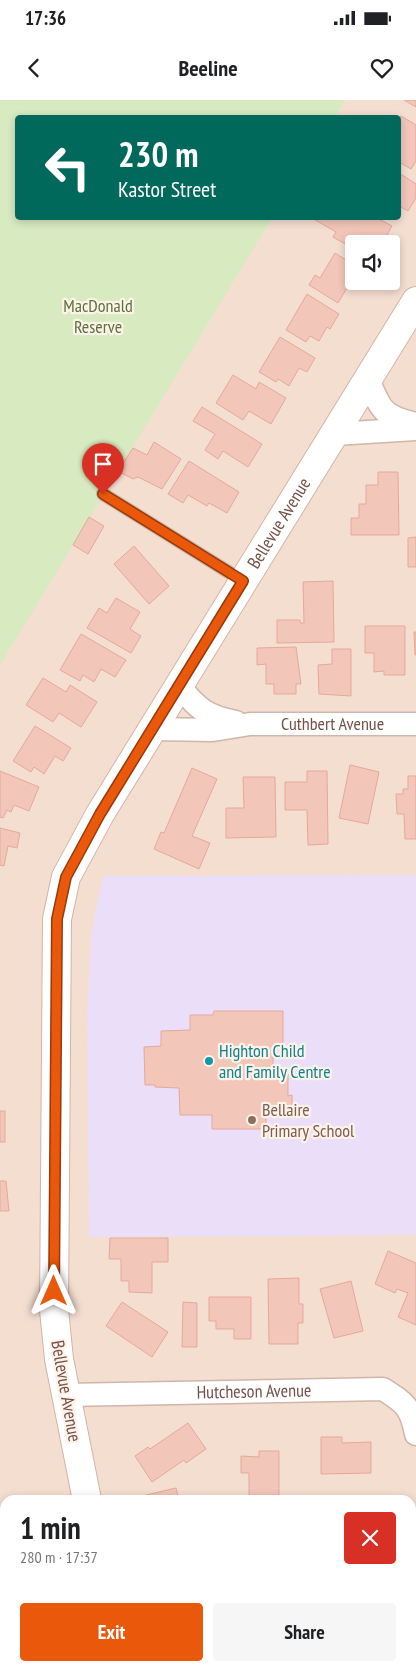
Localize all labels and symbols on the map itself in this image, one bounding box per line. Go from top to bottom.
park label: MacDonald Reserve [63,294,133,338]
pin [82,443,124,494]
street label: Bellevue Avenue [242,473,315,573]
street label: Cuthbert Avenue [281,712,384,735]
place label: Highton Child and Family Centre [219,1039,331,1083]
marker: Highton Child and Family Centre [203,1055,215,1067]
place label: Bellaire Primary School [262,1098,355,1142]
marker: Bellaire Primary School [246,1114,258,1126]
position arrow [27,1264,79,1316]
street label: Bellevue Avenue [46,1338,87,1443]
street label: Hutcheson Avenue [196,1378,312,1404]

